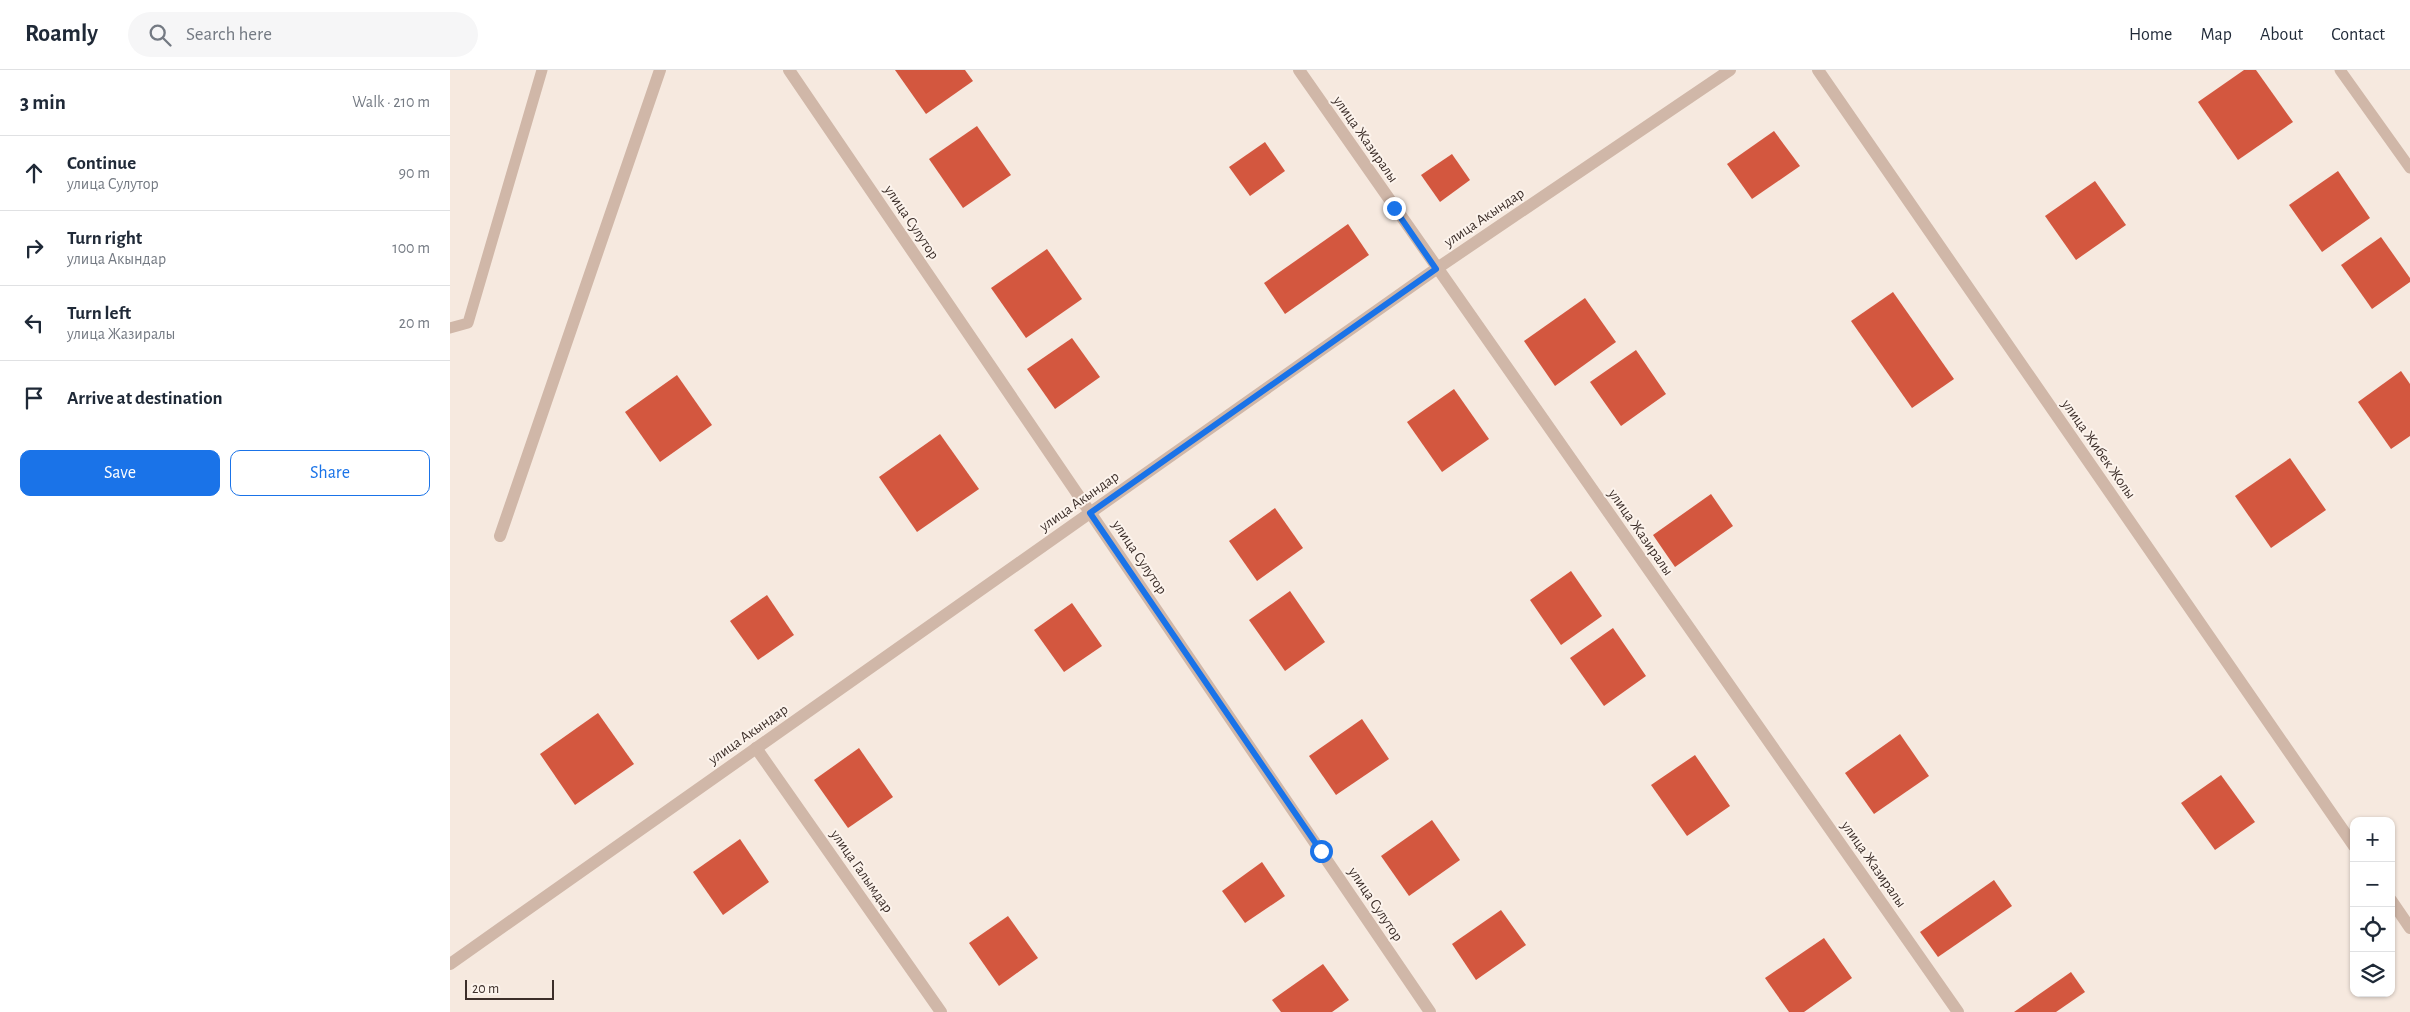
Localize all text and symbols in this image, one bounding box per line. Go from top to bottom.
search box [128,12,478,57]
icon: search [146,21,174,49]
text: Roamly [25,22,98,46]
text: Search here [186,25,272,44]
text: Home [2129,26,2172,44]
text: Map [2200,26,2232,44]
text: About [2260,26,2303,44]
text: Contact [2331,26,2385,44]
text: 3 min [20,92,66,113]
street label: улица Жазиралы [1330,93,1401,185]
text: Walk · 210 m [352,94,430,110]
text: Continue [67,154,136,173]
icon: ahead [20,159,48,187]
text: 90 m [399,165,430,181]
text: улица Сулутор [67,176,159,192]
street label: улица Сулутор [881,182,942,262]
street label: улица Акындар [1441,185,1527,250]
route end [1383,197,1406,220]
text: Turn right [67,229,142,248]
icon: right [20,234,48,262]
text: 100 m [392,240,430,256]
text: улица Акындар [67,251,166,267]
text: Turn left [67,304,131,323]
icon: left [20,309,48,337]
text: 20 m [399,315,430,331]
text: улица Жазиралы [67,326,175,342]
icon: arrive [20,384,48,412]
text: Arrive at destination [67,389,223,408]
street label: улица Жибек Жолы [2058,396,2138,502]
button: Save [20,450,220,496]
button: Share [230,450,430,496]
street label: улица Акындар [1036,468,1122,535]
street label: улица Жазиралы [1605,486,1676,578]
street label: улица Сулутор [1109,517,1170,597]
street label: улица Акындар [705,701,791,768]
map controls [2350,817,2395,997]
button: + [2350,817,2395,862]
street label: улица Жазиралы [1838,818,1909,910]
street label: улица Галымдар [827,826,896,916]
route start [1310,840,1333,863]
button: − [2350,862,2395,907]
street label: улица Сулутор [1345,864,1406,944]
button: locate [2350,907,2395,952]
button: layers [2350,952,2395,997]
scale bar [465,977,554,1000]
text: 20 m [472,982,499,996]

